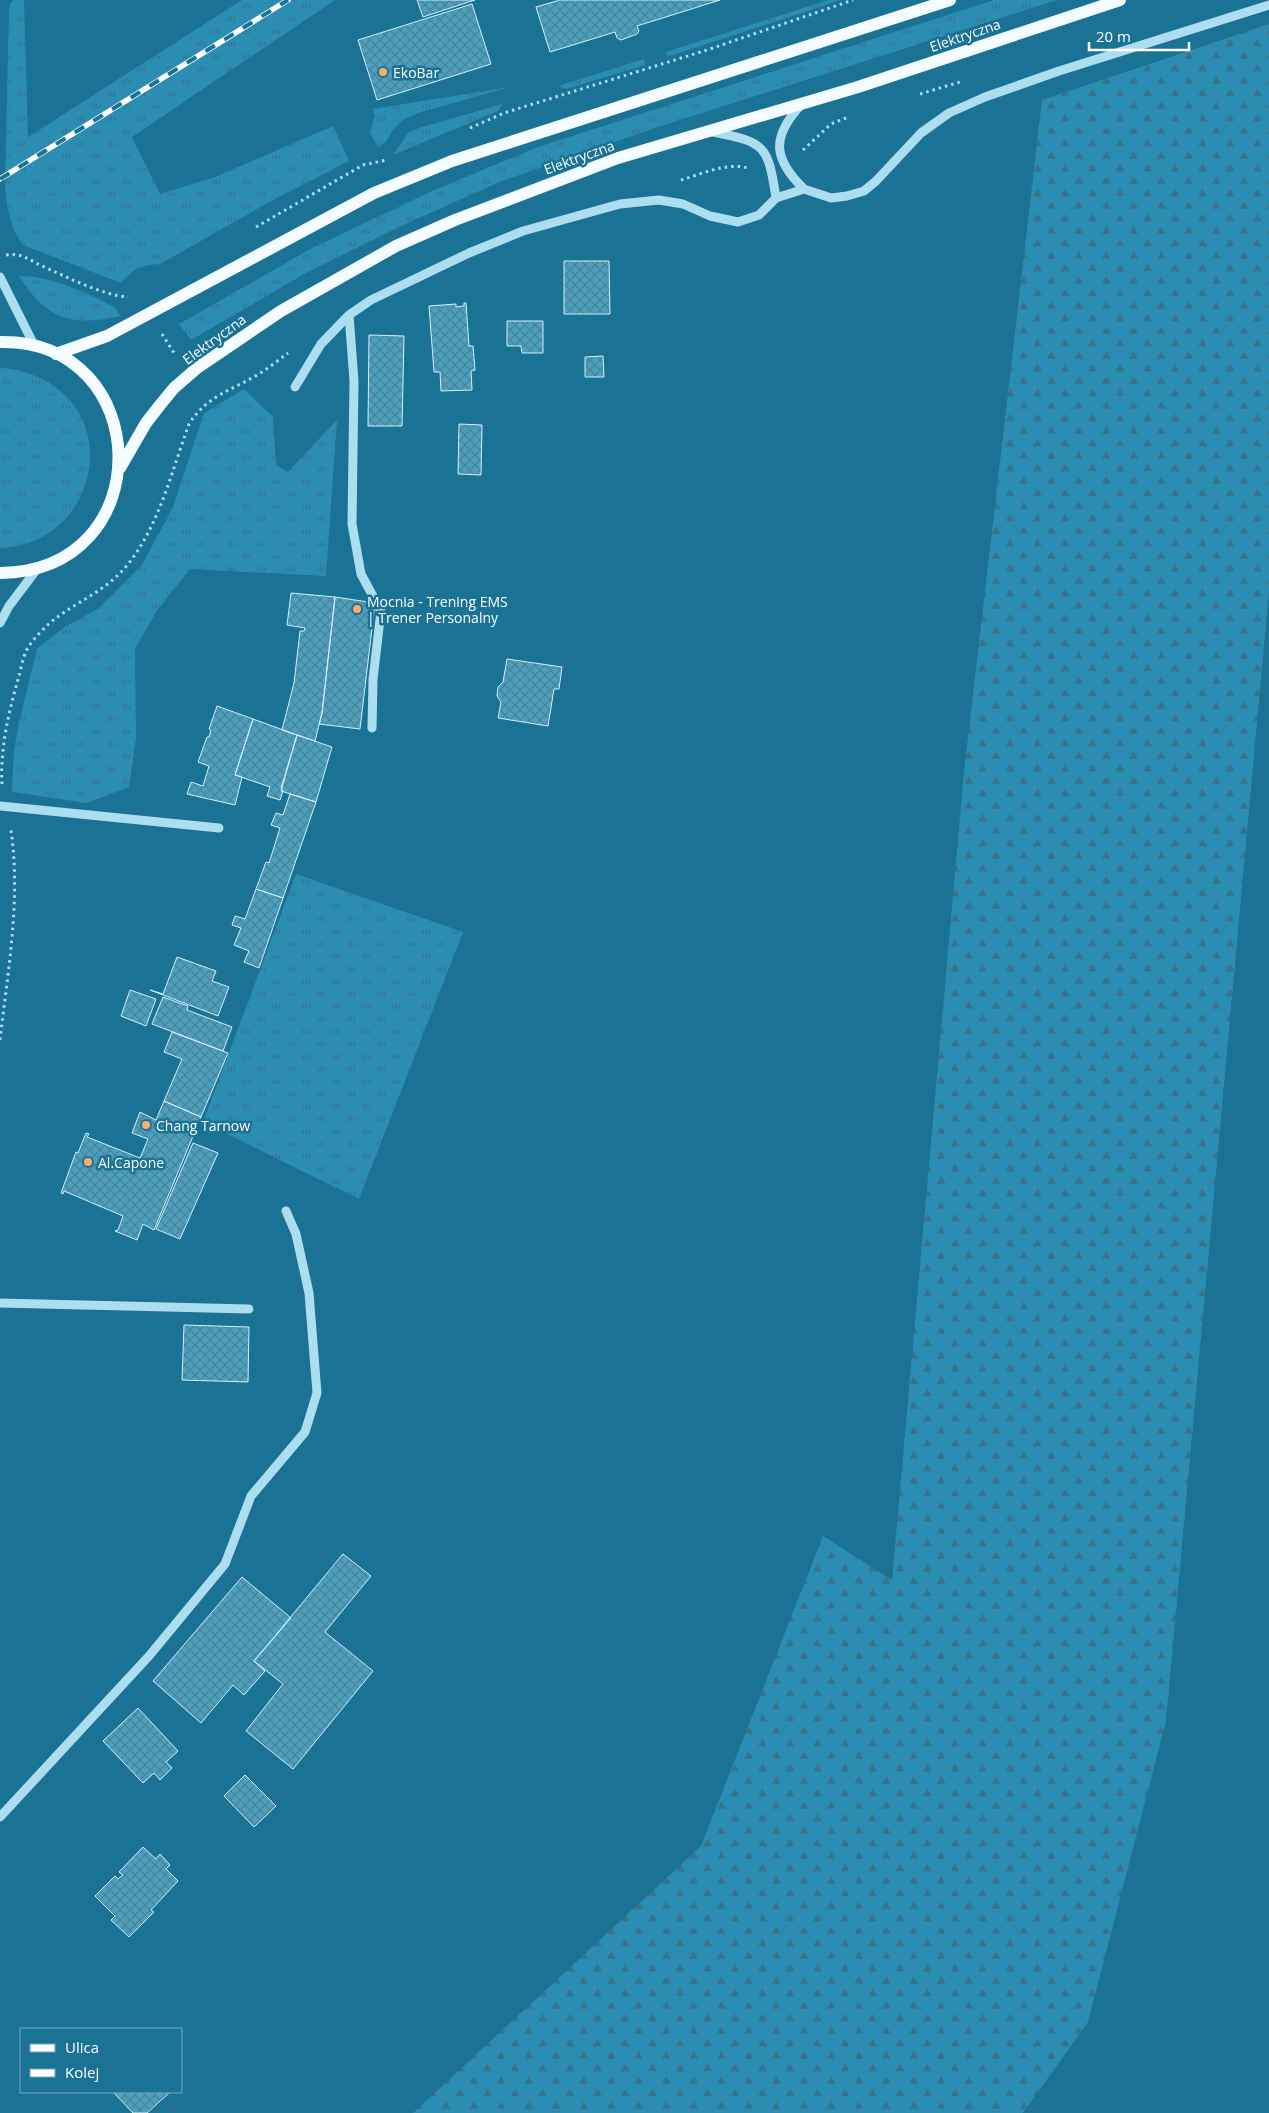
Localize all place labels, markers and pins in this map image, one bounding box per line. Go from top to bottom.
place label: EkoBar [393,63,439,82]
marker: EkoBar [377,66,389,78]
place label: Mocnia - Trening EMS | Trener Personalny [367,592,508,627]
marker: Mocnia - Trening EMS | Trener Personalny [351,603,363,615]
place label: Chang Tarnow [156,1116,250,1135]
marker: Chang Tarnow [140,1119,152,1131]
place label: Al.Capone [98,1153,164,1172]
marker: Al.Capone [82,1156,94,1168]

